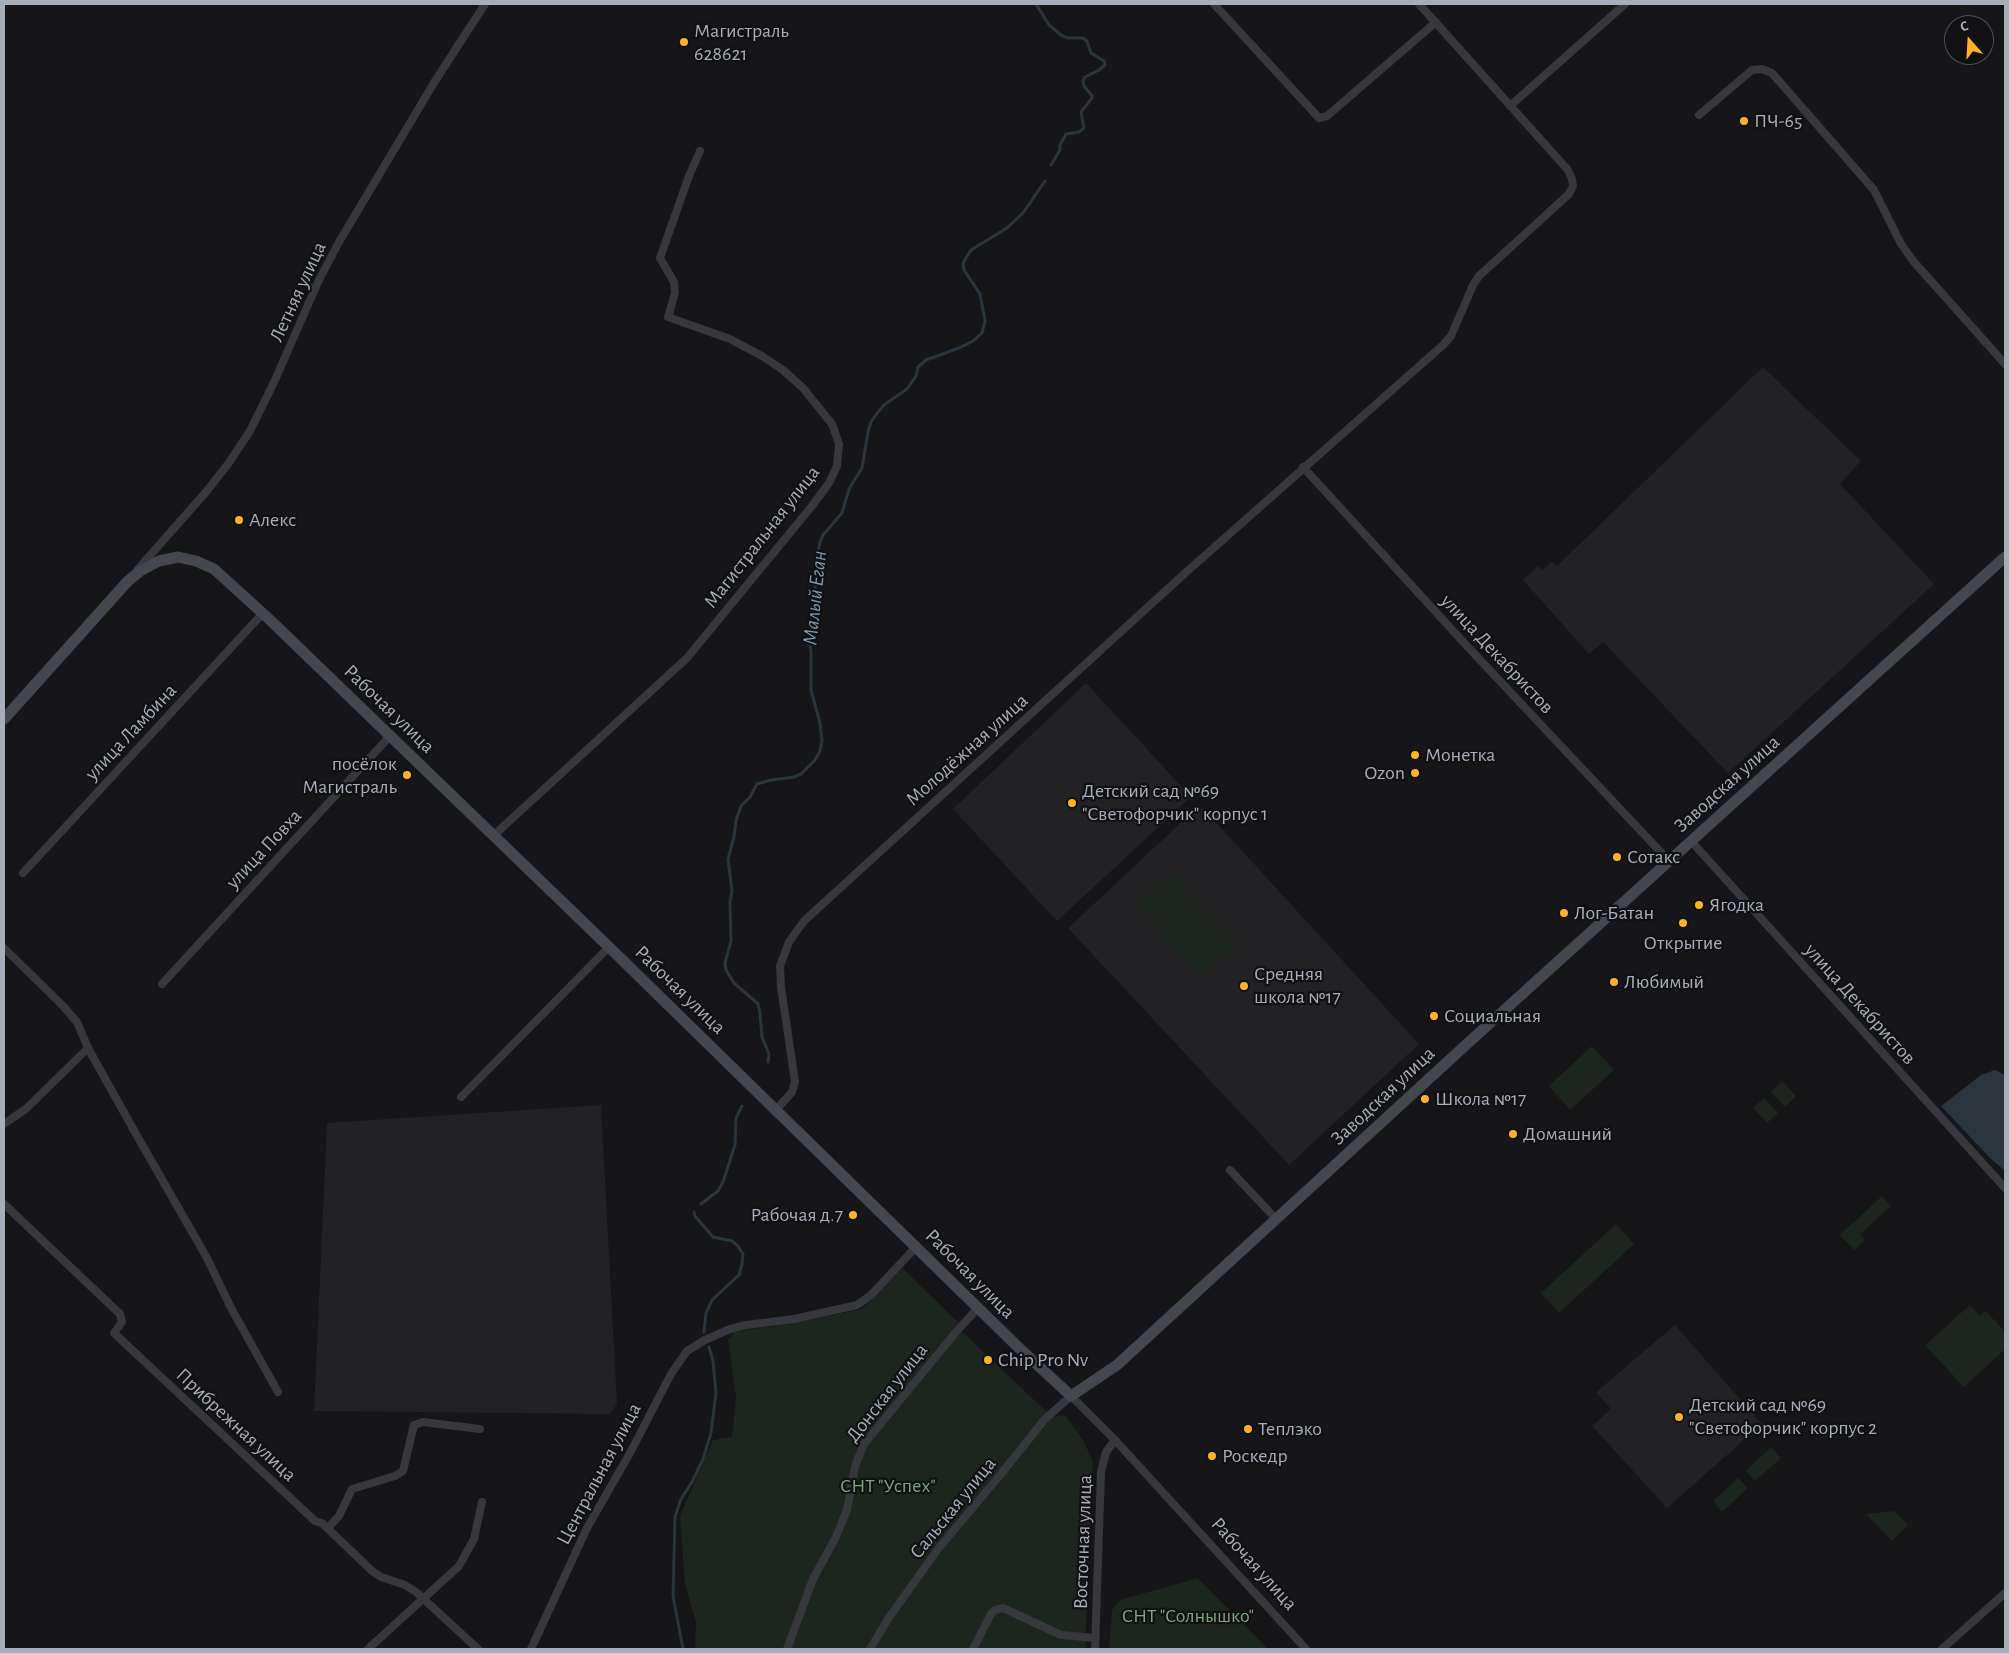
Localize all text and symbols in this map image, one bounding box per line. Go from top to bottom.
north arrow [1944,15,1994,65]
place label: Магистраль 628621 [694,19,789,66]
text: С [1958,19,1970,35]
marker: Магистраль 628621 [678,36,690,48]
place label: ПЧ-65 [1754,109,1802,133]
marker: ПЧ-65 [1738,115,1750,127]
street label: Летняя улица [264,238,332,346]
street label: Магистральная улица [699,461,825,613]
place label: Алекс [249,508,296,532]
marker: Алекс [233,514,245,526]
water label: Малый Еган [798,550,832,646]
street label: улица Декабристов [1435,589,1559,719]
street label: Рабочая улица [339,660,439,758]
street label: улица Ламбина [80,679,182,785]
street label: Молодёжная улица [901,689,1033,811]
street label: Заводская улица [1669,730,1785,838]
place label: Монетка [1425,743,1495,767]
marker: Монетка [1409,749,1421,761]
place label: посёлок Магистраль [302,752,397,799]
place label: Ozon [1364,761,1405,785]
marker: Ozon [1409,767,1421,779]
marker: посёлок Магистраль [401,769,413,781]
place label: Детский сад №69 "Светофорчик" корпус 1 [1082,779,1268,826]
marker: Детский сад №69 "Светофорчик" корпус 1 [1066,797,1078,809]
street label: улица Повха [221,804,307,894]
place label: Сотакс [1627,845,1680,869]
marker: Сотакс [1611,851,1623,863]
place label: Ягодка [1709,893,1764,917]
marker: Ягодка [1693,899,1705,911]
place label: Лог-Батан [1574,901,1654,925]
marker: Лог-Батан [1558,907,1570,919]
marker: Открытие [1677,917,1689,929]
place label: Открытие [1644,931,1722,955]
street label: улица Декабристов [1799,938,1921,1070]
street label: Рабочая улица [630,941,730,1039]
place label: Средняя школа №17 [1254,962,1341,1009]
place label: Любимый [1624,970,1704,994]
marker: Любимый [1608,976,1620,988]
marker: Средняя школа №17 [1238,980,1250,992]
place label: Социальная [1444,1004,1541,1028]
marker: Социальная [1428,1010,1440,1022]
street label: Заводская улица [1326,1042,1440,1150]
place label: Школа №17 [1435,1087,1526,1111]
marker: Школа №17 [1419,1093,1431,1105]
place label: Домашний [1523,1122,1612,1146]
marker: Домашний [1507,1128,1519,1140]
place label: Рабочая д.7 [750,1203,843,1227]
marker: Рабочая д.7 [847,1209,859,1221]
street label: Рабочая улица [920,1224,1020,1324]
street label: Донская улица [841,1339,933,1447]
place label: Chip Pro Nv [998,1348,1088,1372]
marker: Chip Pro Nv [982,1354,994,1366]
street label: Прибрежная улица [171,1363,301,1487]
place label: Детский сад №69 "Светофорчик" корпус 2 [1689,1393,1877,1440]
street label: Центральная улица [551,1399,647,1549]
marker: Детский сад №69 "Светофорчик" корпус 2 [1673,1411,1685,1423]
place label: Теплэко [1258,1417,1322,1441]
marker: Теплэко [1242,1423,1254,1435]
place label: Роскедр [1222,1444,1288,1468]
marker: Роскедр [1206,1450,1218,1462]
street label: Сальская улица [905,1452,1001,1564]
park label: СНТ "Успех" [840,1474,936,1498]
street label: Восточная улица [1069,1474,1097,1610]
street label: Рабочая улица [1206,1512,1302,1616]
park label: СНТ "Солнышко" [1122,1604,1254,1628]

